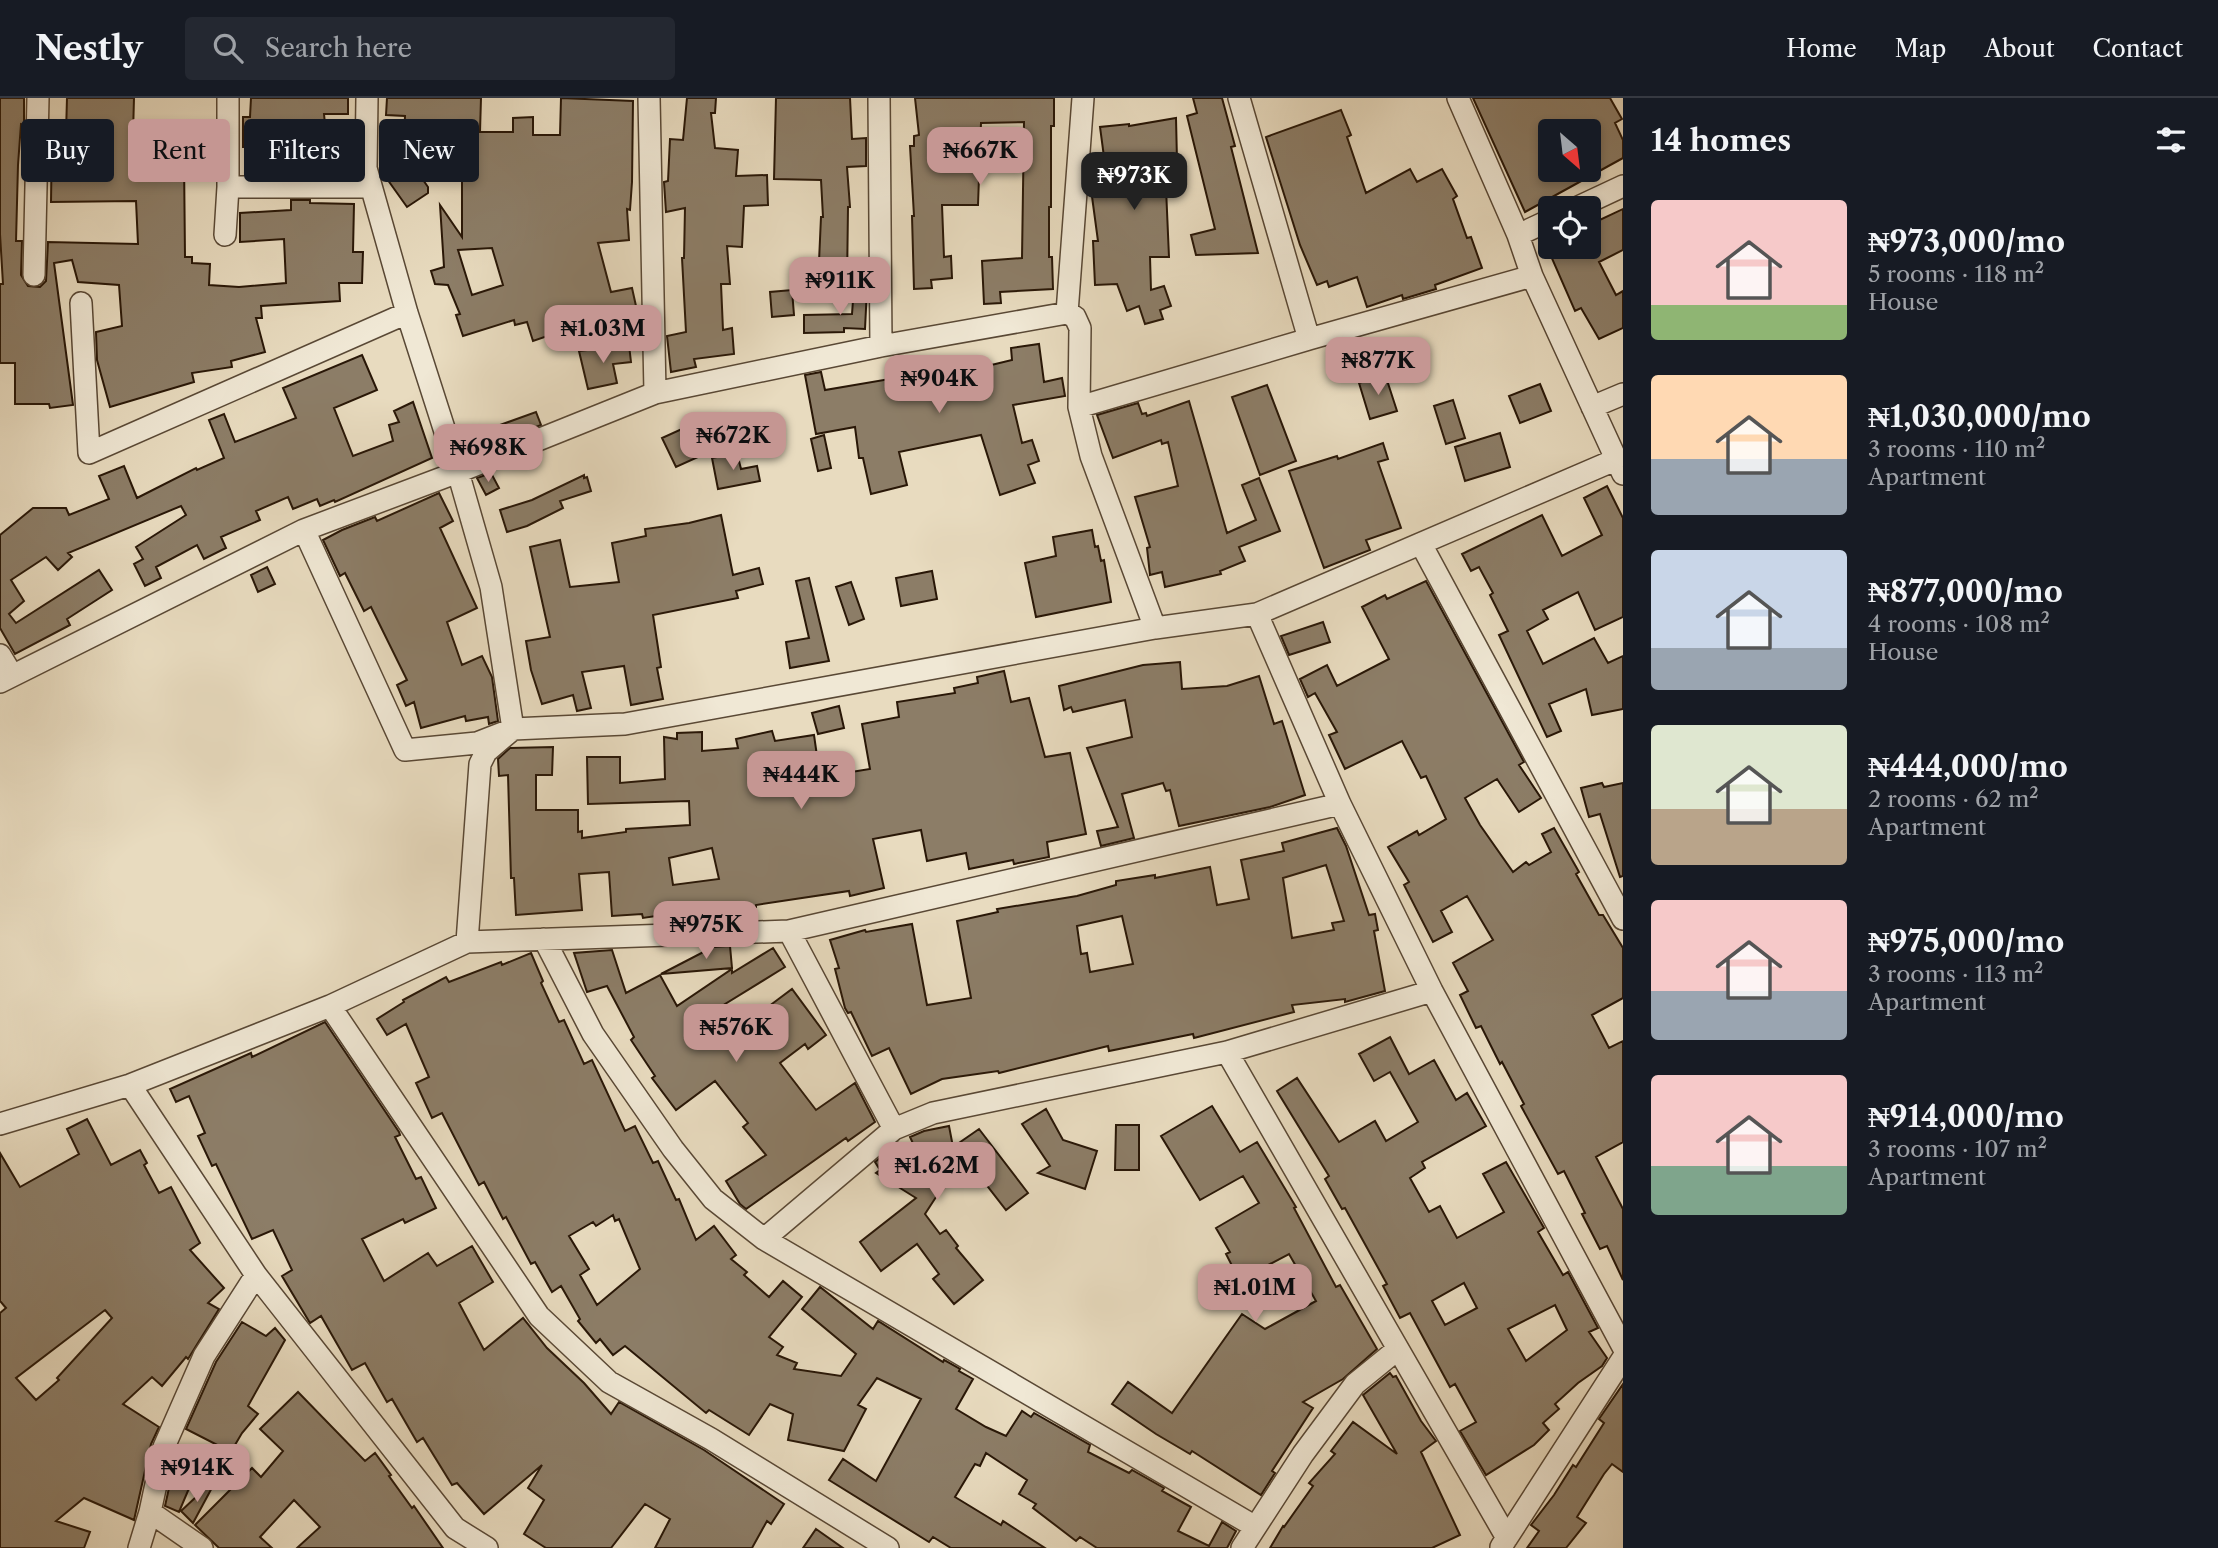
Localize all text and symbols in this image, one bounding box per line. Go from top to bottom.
search box [185,17,675,80]
text: Nestly [35,28,143,69]
icon: search [209,29,247,67]
text: Search here [265,32,412,64]
text: Home [1786,34,1857,63]
text: Map [1895,34,1946,63]
text: About [1984,34,2055,63]
text: Contact [2093,34,2183,63]
chip: Buy [21,119,114,182]
chip: Rent [128,119,230,182]
chip: Filters [244,119,365,182]
chip: New [379,119,479,182]
north arrow [1538,119,1601,182]
map controls [1538,119,1601,259]
icon: filters [2152,121,2190,159]
text: 14 homes [1651,122,1791,159]
pin: ₦667K [931,127,1029,187]
text: ₦667K [943,136,1017,164]
pin: ₦973K [1085,152,1183,212]
text: ₦973K [1097,161,1171,189]
button: locate [1538,196,1601,259]
text: ₦973,000/mo [1868,223,2065,260]
icon: home [1707,228,1791,312]
pin: ₦911K [791,258,889,317]
text: 5 rooms · 118 m² [1868,260,2044,288]
text: ₦911K [805,266,875,294]
text: House [1868,288,1938,316]
pin: ₦1.03M [546,306,660,365]
text: ₦1.03M [560,314,646,342]
pin: ₦877K [1329,338,1427,397]
text: ₦877K [1341,346,1415,374]
pin: ₦904K [890,356,988,415]
text: ₦904K [901,364,977,392]
text: ₦1,030,000/mo [1868,398,2091,435]
icon: home [1707,403,1791,487]
pin: ₦672K [684,412,782,472]
text: ₦672K [696,421,770,449]
pin: ₦698K [439,424,537,484]
text: ₦698K [450,433,526,461]
text: 3 rooms · 110 m² [1868,435,2045,463]
text: Apartment [1868,463,1986,491]
text: ₦877,000/mo [1868,573,2063,610]
icon: home [1707,578,1791,662]
text: 4 rooms · 108 m² [1868,610,2050,638]
text: House [1868,638,1938,666]
text: ₦444,000/mo [1868,748,2068,785]
pin: ₦444K [752,752,850,811]
icon: home [1707,753,1791,837]
text: ₦444K [763,760,839,788]
text: 2 rooms · 62 m² [1868,785,2039,813]
text: Apartment [1868,813,1986,841]
pin: ₦975K [657,902,755,961]
text: ₦975K [669,910,743,938]
text: ₦975,000/mo [1868,923,2064,960]
icon: home [1707,928,1791,1012]
text: 3 rooms · 113 m² [1868,960,2044,988]
text: Apartment [1868,988,1986,1016]
pin: ₦576K [687,1004,785,1064]
text: ₦576K [700,1013,772,1041]
text: ₦914,000/mo [1868,1098,2064,1135]
icon: home [1707,1103,1791,1187]
text: 3 rooms · 107 m² [1868,1135,2047,1163]
pin: ₦1.62M [880,1142,994,1202]
text: ₦1.62M [894,1151,980,1179]
text: Apartment [1868,1163,1986,1191]
pin: ₦1.01M [1198,1264,1312,1324]
text: ₦1.01M [1214,1273,1296,1301]
pin: ₦914K [148,1444,246,1504]
text: ₦914K [161,1453,233,1481]

